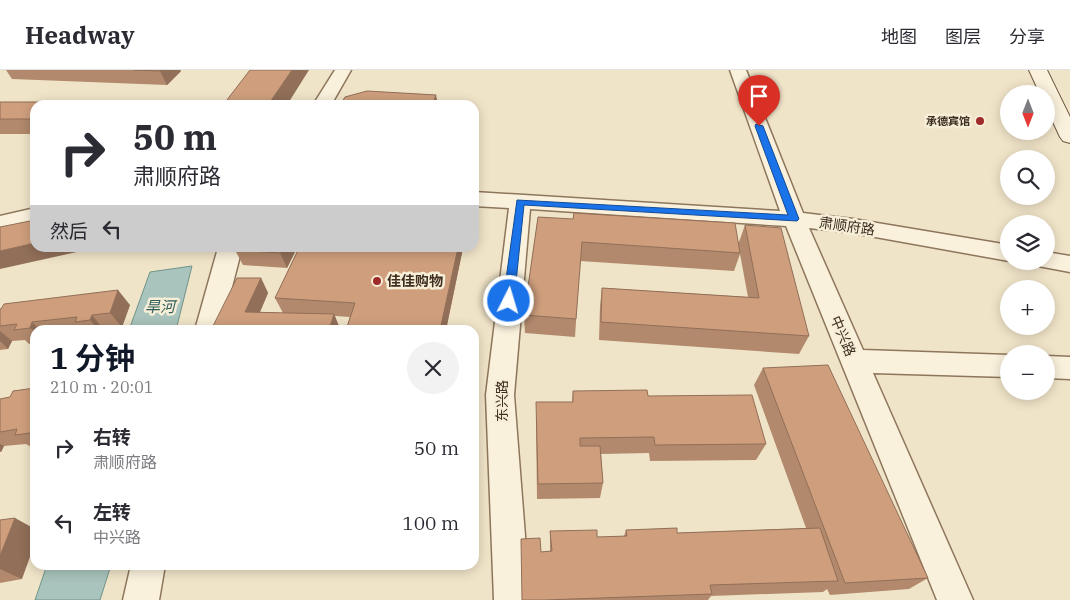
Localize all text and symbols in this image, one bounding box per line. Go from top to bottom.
text: Headway [25,19,135,51]
text: 地图 [881,25,917,48]
text: 图层 [945,25,981,48]
text: 分享 [1009,25,1045,48]
pin [738,75,780,126]
icon: arrive [745,82,773,110]
north arrow [1000,85,1055,140]
map controls [1000,85,1055,400]
text: 50 m [133,114,217,160]
place label: 承德宾馆 [926,114,970,128]
marker: 承德宾馆 [974,115,986,127]
icon: right [50,120,115,185]
button: search [1000,150,1055,205]
text: 肃顺府路 [133,161,221,190]
street label: 肃顺府路 [818,213,876,239]
icon: left [98,215,126,243]
button: layers [1000,215,1055,270]
text: 然后 [50,219,88,243]
place label: 佳佳购物 [387,272,443,290]
position arrow [482,274,534,326]
marker: 佳佳购物 [371,275,383,287]
button: + [1000,280,1055,335]
water label: 旱河 [145,297,178,316]
street label: 中兴路 [827,313,859,359]
text: 1 分钟 [50,338,135,377]
button: close [407,342,459,394]
button: − [1000,345,1055,400]
text: 210 m · 20:01 [50,377,153,397]
street label: 东兴路 [493,380,511,422]
text: 右转 [93,425,131,449]
icon: right [50,434,78,462]
text: 50 m [414,436,459,460]
text: 肃顺府路 [93,452,157,472]
text: 左转 [93,500,131,524]
icon: left [50,509,78,537]
text: 100 m [402,511,459,535]
text: 中兴路 [93,527,141,547]

